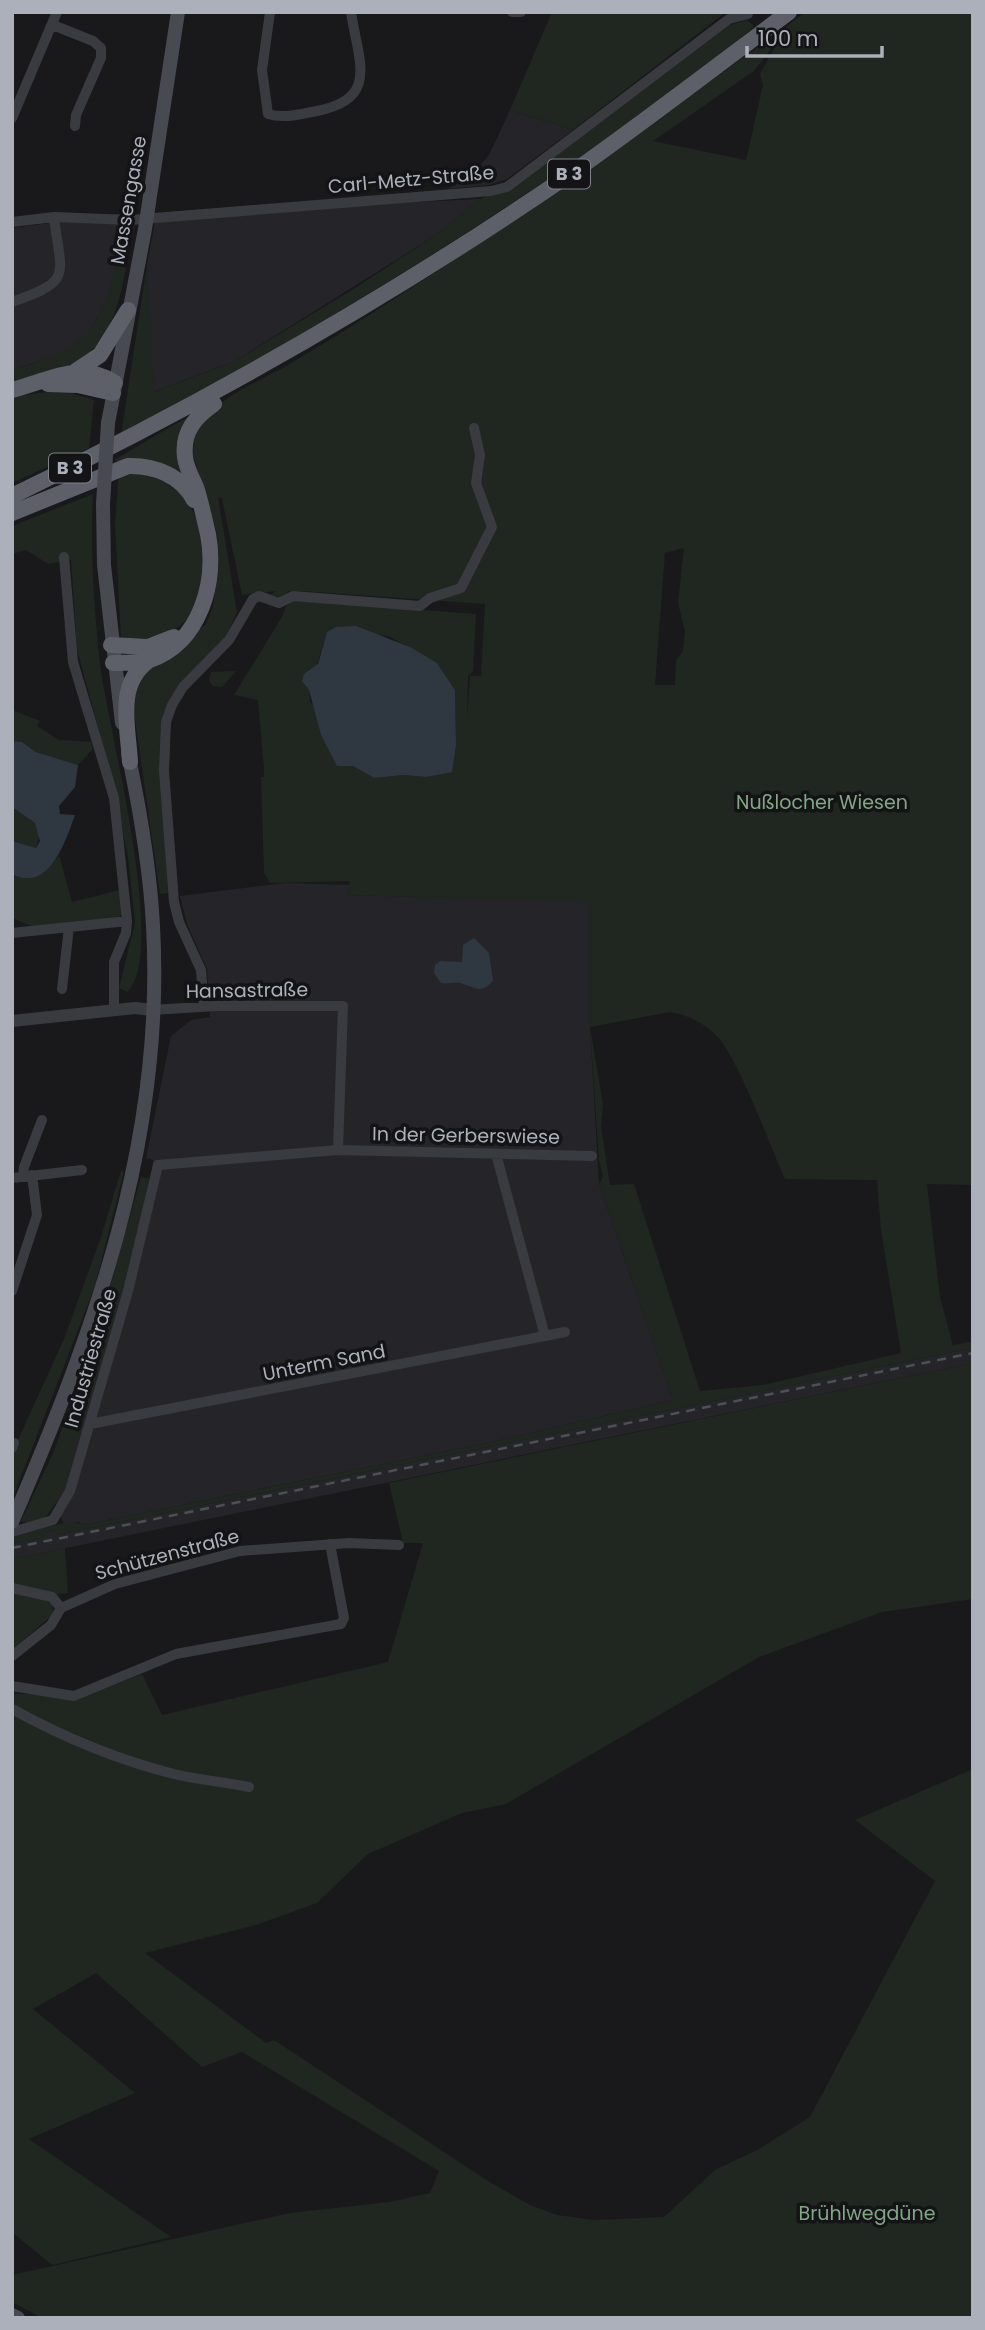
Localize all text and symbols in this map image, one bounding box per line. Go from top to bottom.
scale bar [747,14,882,58]
text: 100 m [758,24,818,53]
street label: Massengasse [104,134,153,267]
street label: Carl-Metz-Straße [327,159,495,200]
road number: B 3 [548,160,590,188]
road number: B 3 [49,454,91,482]
park label: Nußlocher Wiesen [736,789,908,816]
street label: Hansastraße [186,976,308,1005]
street label: In der Gerberswiese [372,1120,560,1151]
street label: Industriestraße [58,1285,123,1431]
street label: Unterm Sand [260,1337,388,1388]
street label: Schützenstraße [92,1522,242,1587]
park label: Brühlwegdüne [799,2200,935,2227]

